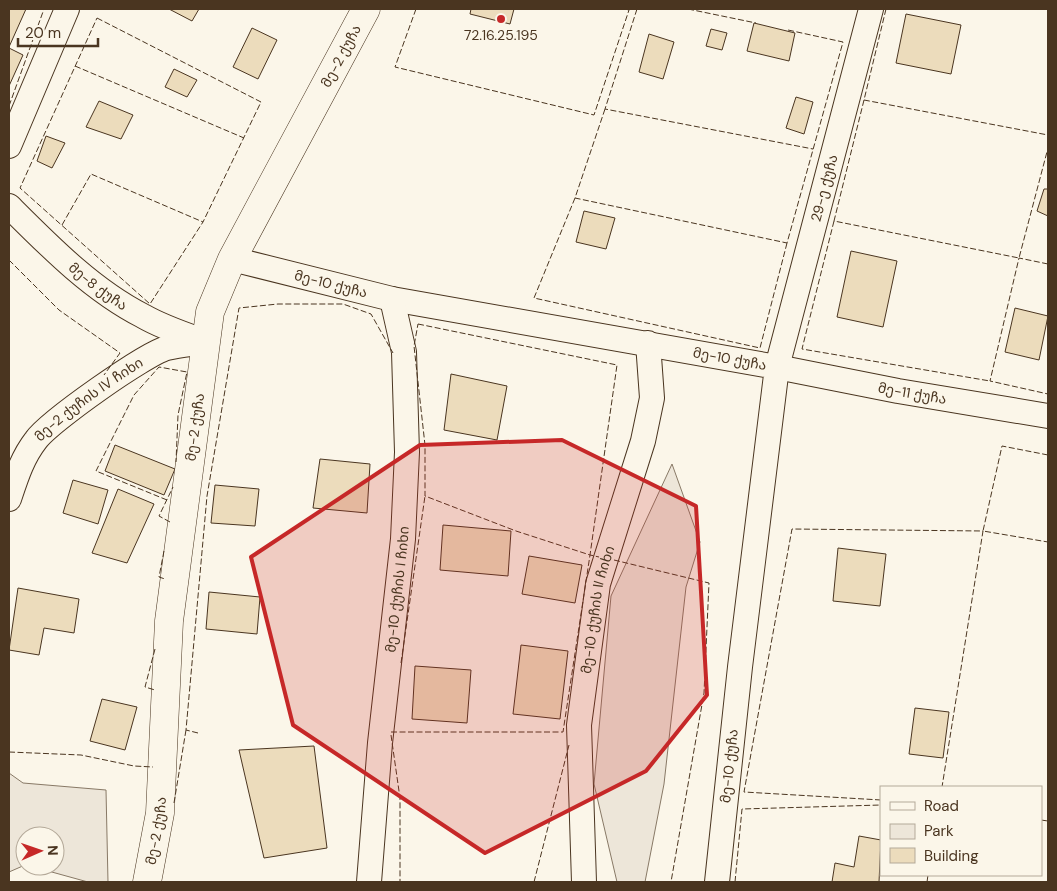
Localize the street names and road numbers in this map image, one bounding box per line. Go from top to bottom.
street label: მე-2 ქუჩა [317,21,365,90]
street label: 29-ე ქუჩა [806,152,842,224]
street label: მე-8 ქუჩა [65,258,131,314]
street label: მე-10 ქუჩა [293,266,369,301]
street label: მე-10 ქუჩა [692,343,768,374]
street label: მე-2 ქუჩის IV ჩიხი [30,353,146,445]
street label: მე-11 ქუჩა [877,378,948,408]
street label: მე-2 ქუჩა [181,392,208,462]
street label: მე-10 ქუჩის I ჩიხი [381,526,413,653]
street label: მე-10 ქუჩის II ჩიხი [577,543,619,675]
street label: მე-10 ქუჩა [716,728,742,804]
street label: მე-2 ქუჩა [141,797,170,866]

